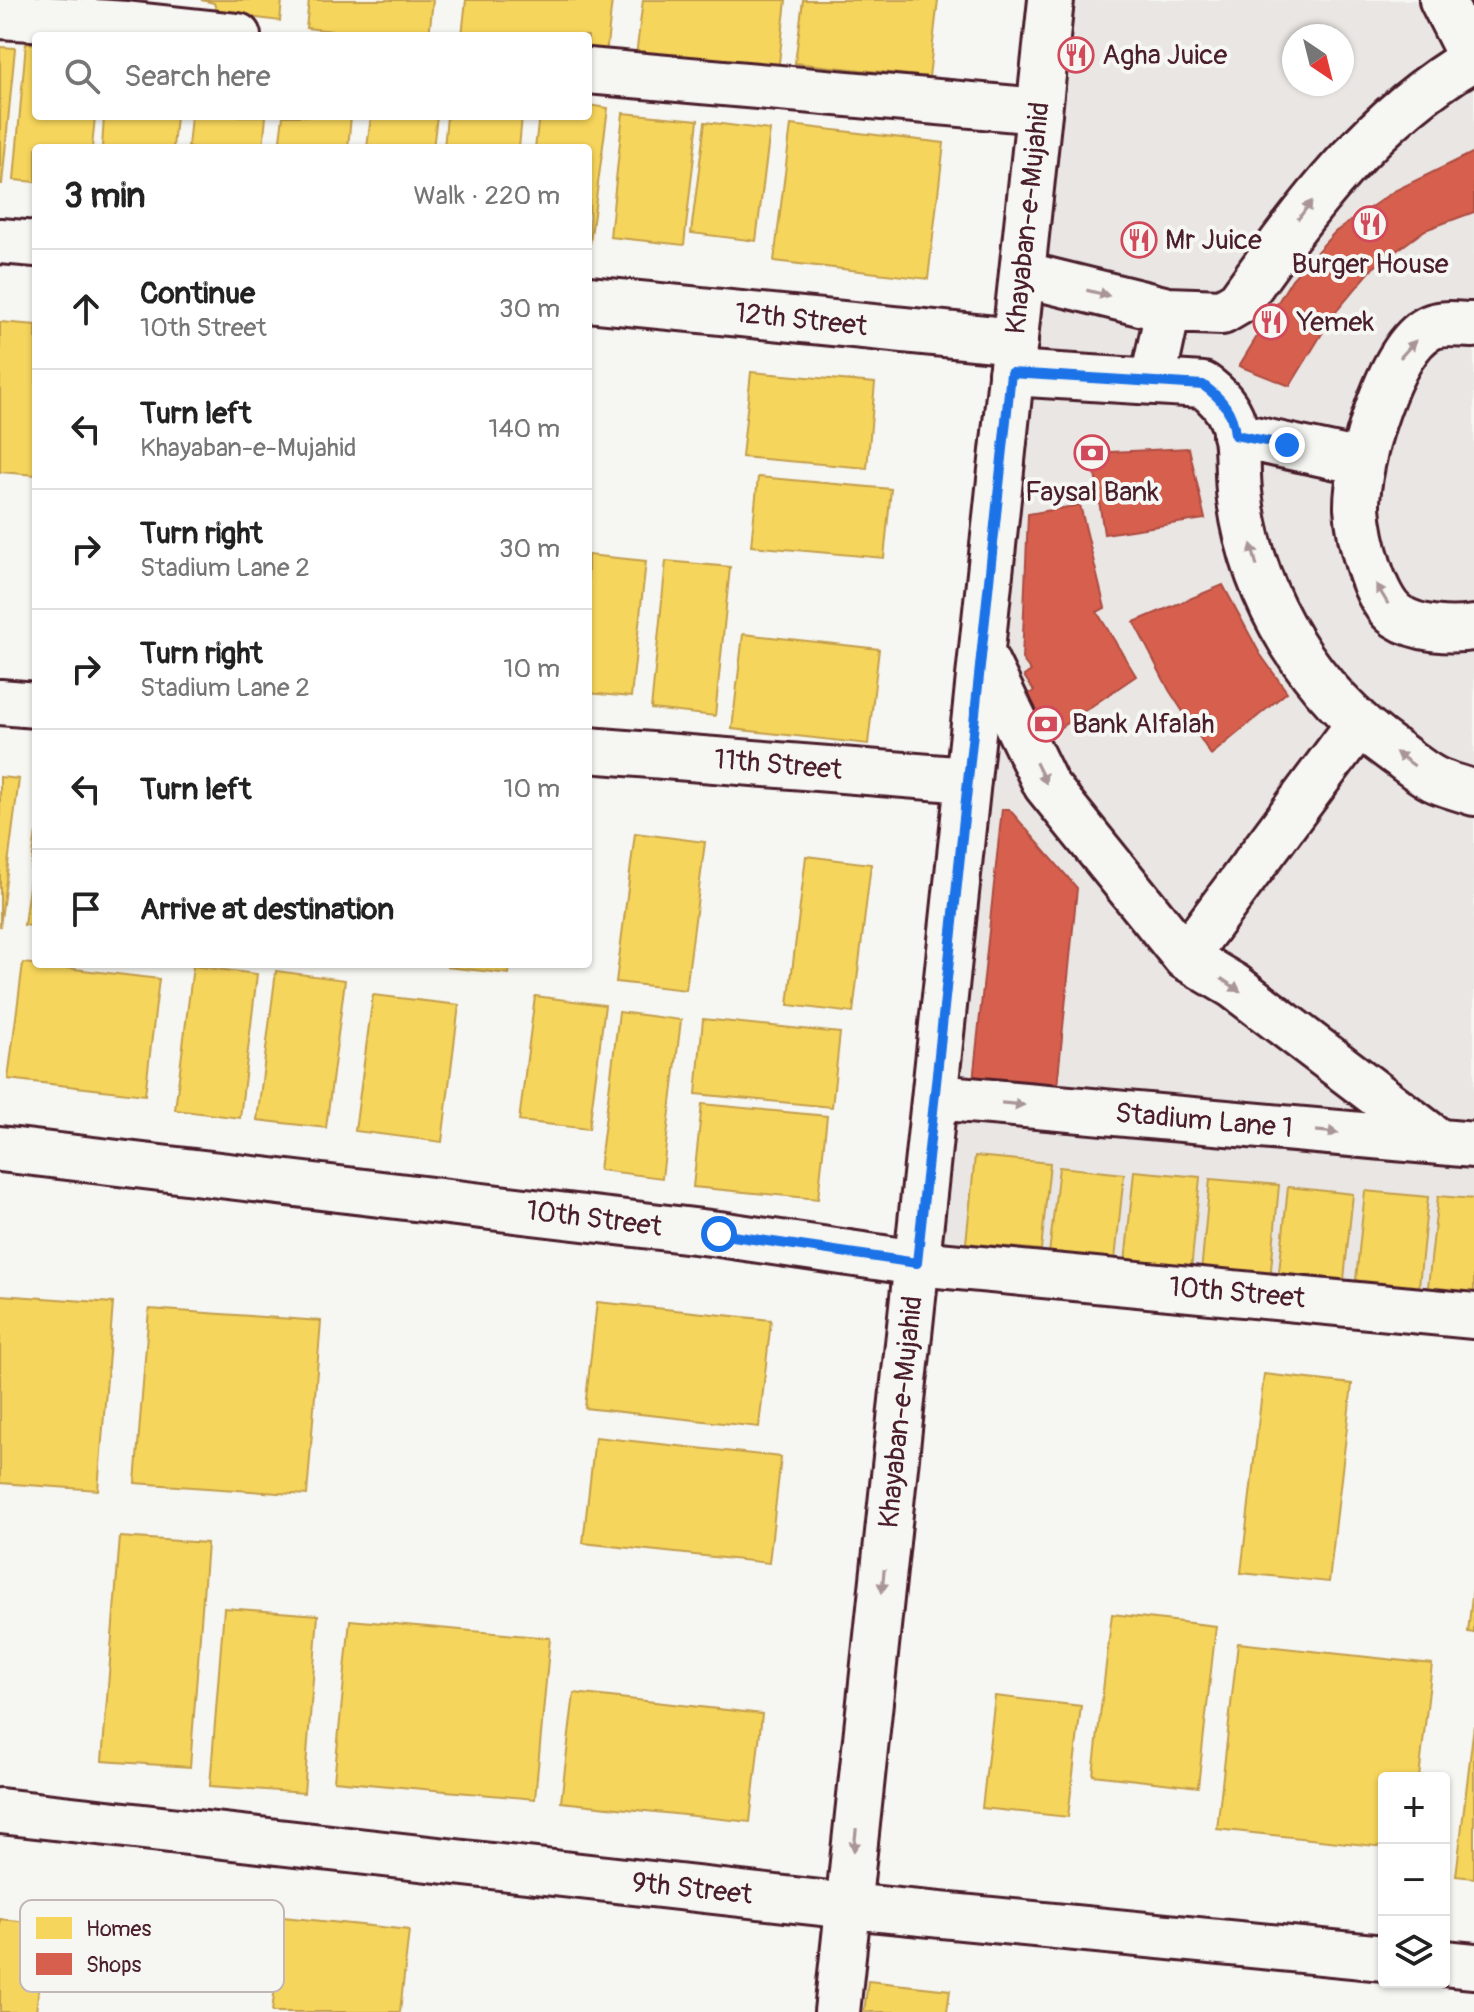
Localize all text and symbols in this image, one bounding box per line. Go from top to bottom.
north arrow [1282,24,1354,96]
search box [32,32,592,120]
restaurant icon: Agha Juice [1057,36,1095,74]
place label: Agha Juice [1102,38,1227,73]
icon: search [60,54,104,98]
text: Search here [124,58,271,95]
street label: Khayaban-e-Mujahid [998,100,1058,336]
text: 3 min [64,175,146,218]
text: Walk · 220 m [413,180,560,212]
one-way arrow [1297,200,1313,220]
restaurant icon: Burger House [1351,205,1389,243]
restaurant icon: Mr Juice [1120,221,1158,259]
place label: Mr Juice [1165,223,1262,258]
place label: Burger House [1291,247,1449,282]
text: Continue [140,275,255,312]
icon: ahead [64,287,108,331]
one-way arrow [1085,287,1110,299]
text: 30 m [499,293,560,325]
street label: 12th Street [733,296,870,344]
restaurant icon: Yemek [1252,303,1290,341]
place label: Yemek [1296,305,1374,340]
text: 10th Street [140,312,267,344]
one-way arrow [1399,339,1417,359]
text: Turn left [140,395,251,432]
icon: left [64,407,108,451]
text: 140 m [488,413,560,445]
route end [1269,427,1305,463]
text: Khayaban-e-Mujahid [140,432,357,464]
bank icon: Faysal Bank [1073,434,1111,472]
place label: Faysal Bank [1025,475,1159,510]
text: Turn right [140,515,263,552]
icon: right [64,527,108,571]
text: 30 m [499,533,560,565]
one-way arrow [1248,542,1260,567]
text: Stadium Lane 2 [140,552,310,584]
one-way arrow [1375,583,1389,605]
text: Turn right [140,635,263,672]
icon: right [64,647,108,691]
text: 10 m [503,653,560,685]
text: Stadium Lane 2 [140,672,310,704]
bank icon: Bank Alfalah [1027,705,1065,743]
place label: Bank Alfalah [1072,707,1215,742]
street label: 11th Street [713,742,844,788]
one-way arrow [1394,751,1415,767]
one-way arrow [1034,762,1047,785]
icon: left [64,767,108,811]
text: Turn left [140,771,251,808]
text: 10 m [503,773,560,805]
icon: arrive [64,887,108,931]
text: Arrive at destination [140,891,394,928]
one-way arrow [1220,977,1242,992]
street label: Stadium Lane 1 [1114,1096,1294,1146]
one-way arrow [1001,1098,1026,1111]
one-way arrow [1315,1126,1340,1139]
street label: 10th Street [524,1193,665,1245]
route start [701,1216,737,1252]
street label: 10th Street [1167,1270,1307,1316]
street label: Khayaban-e-Mujahid [871,1294,931,1530]
one-way arrow [877,1569,890,1594]
map controls [1378,1772,1450,1988]
button: + [1378,1772,1450,1844]
one-way arrow [849,1828,862,1853]
button: − [1378,1844,1450,1916]
street label: 9th Street [630,1865,755,1913]
legend [20,1900,284,1992]
text: Homes [86,1915,151,1943]
button: layers [1378,1916,1450,1988]
text: Shops [86,1951,142,1979]

